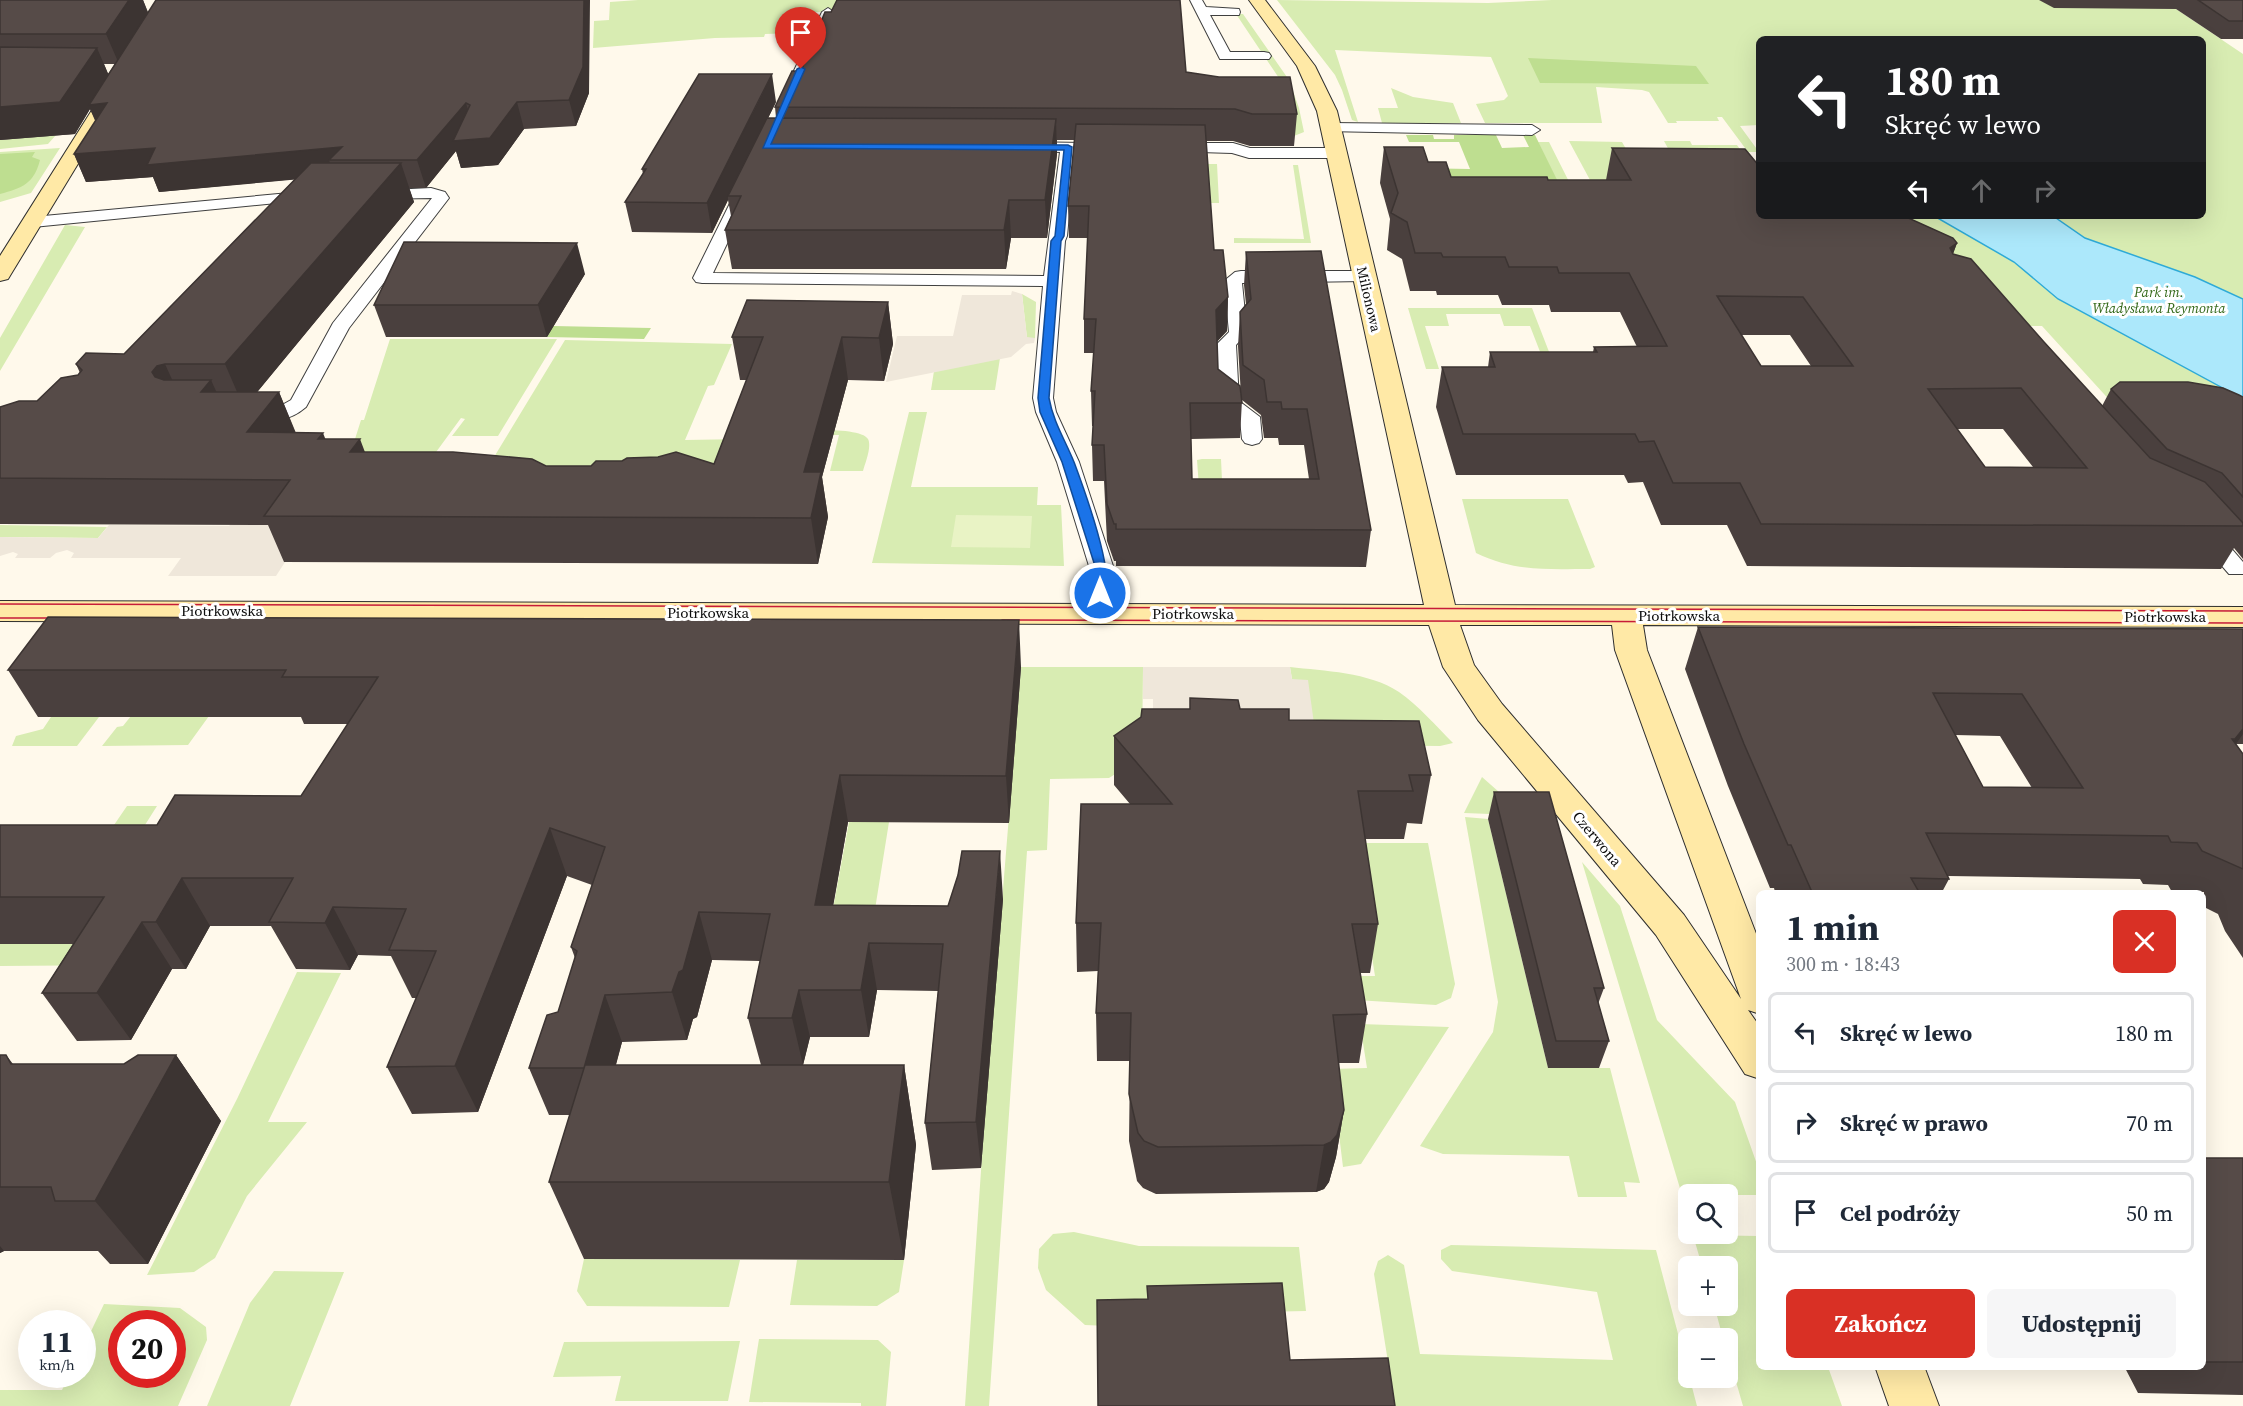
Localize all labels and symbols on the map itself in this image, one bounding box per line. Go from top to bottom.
pin [775,7,826,69]
street label: Milionowa [1352,264,1386,335]
park label: Park im. Władysława Reymonta [2093,282,2226,318]
position arrow [1068,561,1132,625]
street label: Piotrkowska [181,600,263,621]
street label: Piotrkowska [667,602,749,623]
street label: Piotrkowska [1152,603,1234,624]
street label: Piotrkowska [1638,605,1720,626]
street label: Piotrkowska [2124,606,2206,627]
street label: Czerwona [1568,806,1627,871]
speed limit sign: 20 [108,1310,186,1388]

